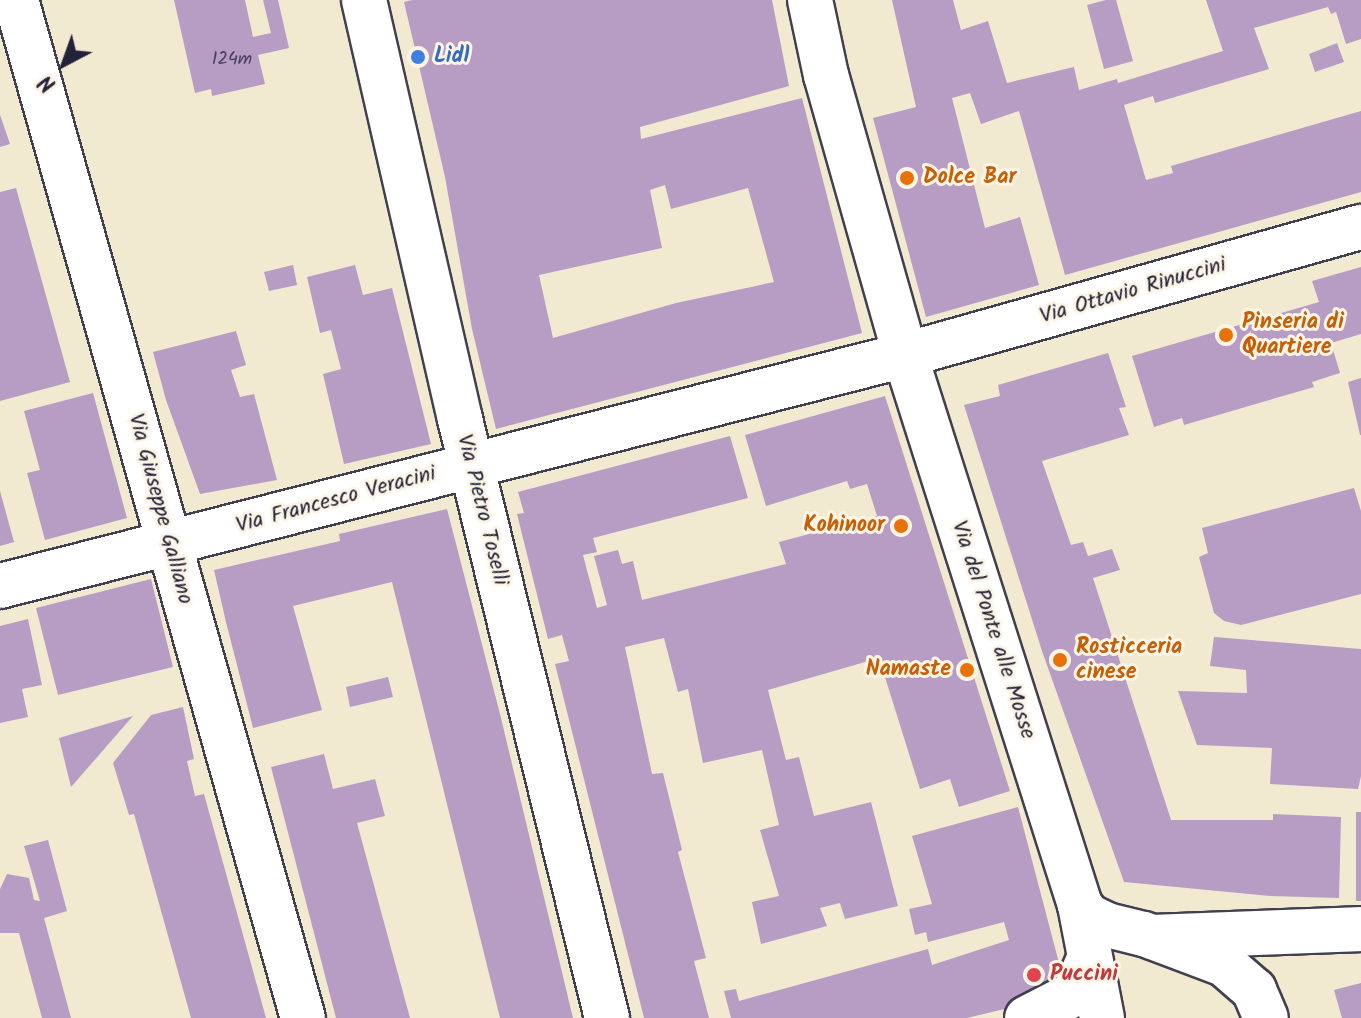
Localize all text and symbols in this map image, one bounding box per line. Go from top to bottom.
north arrow [24,24,104,104]
place label: Lidl [434,44,469,70]
marker: Lidl [409,48,427,66]
house number: 124m [212,49,252,71]
text: N [31,65,65,100]
place label: Dolce Bar [923,165,1016,191]
marker: Dolce Bar [898,169,916,187]
street label: Via Ottavio Rinuccini [1037,252,1229,330]
place label: Pinseria di Quartiere [1242,309,1344,360]
marker: Pinseria di Quartiere [1217,326,1235,344]
street label: Via Giuseppe Galliano [122,411,198,607]
street label: Via Pietro Toselli [450,432,514,588]
street label: Via Francesco Veracini [233,461,439,539]
place label: Kohinoor [803,513,885,539]
marker: Kohinoor [892,517,910,535]
street label: Via del Ponte alle Mosse [945,518,1041,742]
place label: Rosticceria cinese [1076,634,1182,686]
marker: Rosticceria cinese [1051,651,1069,669]
place label: Namaste [866,657,951,683]
marker: Namaste [958,661,976,679]
place label: Puccini [1050,962,1118,988]
marker: Puccini [1025,966,1043,984]

